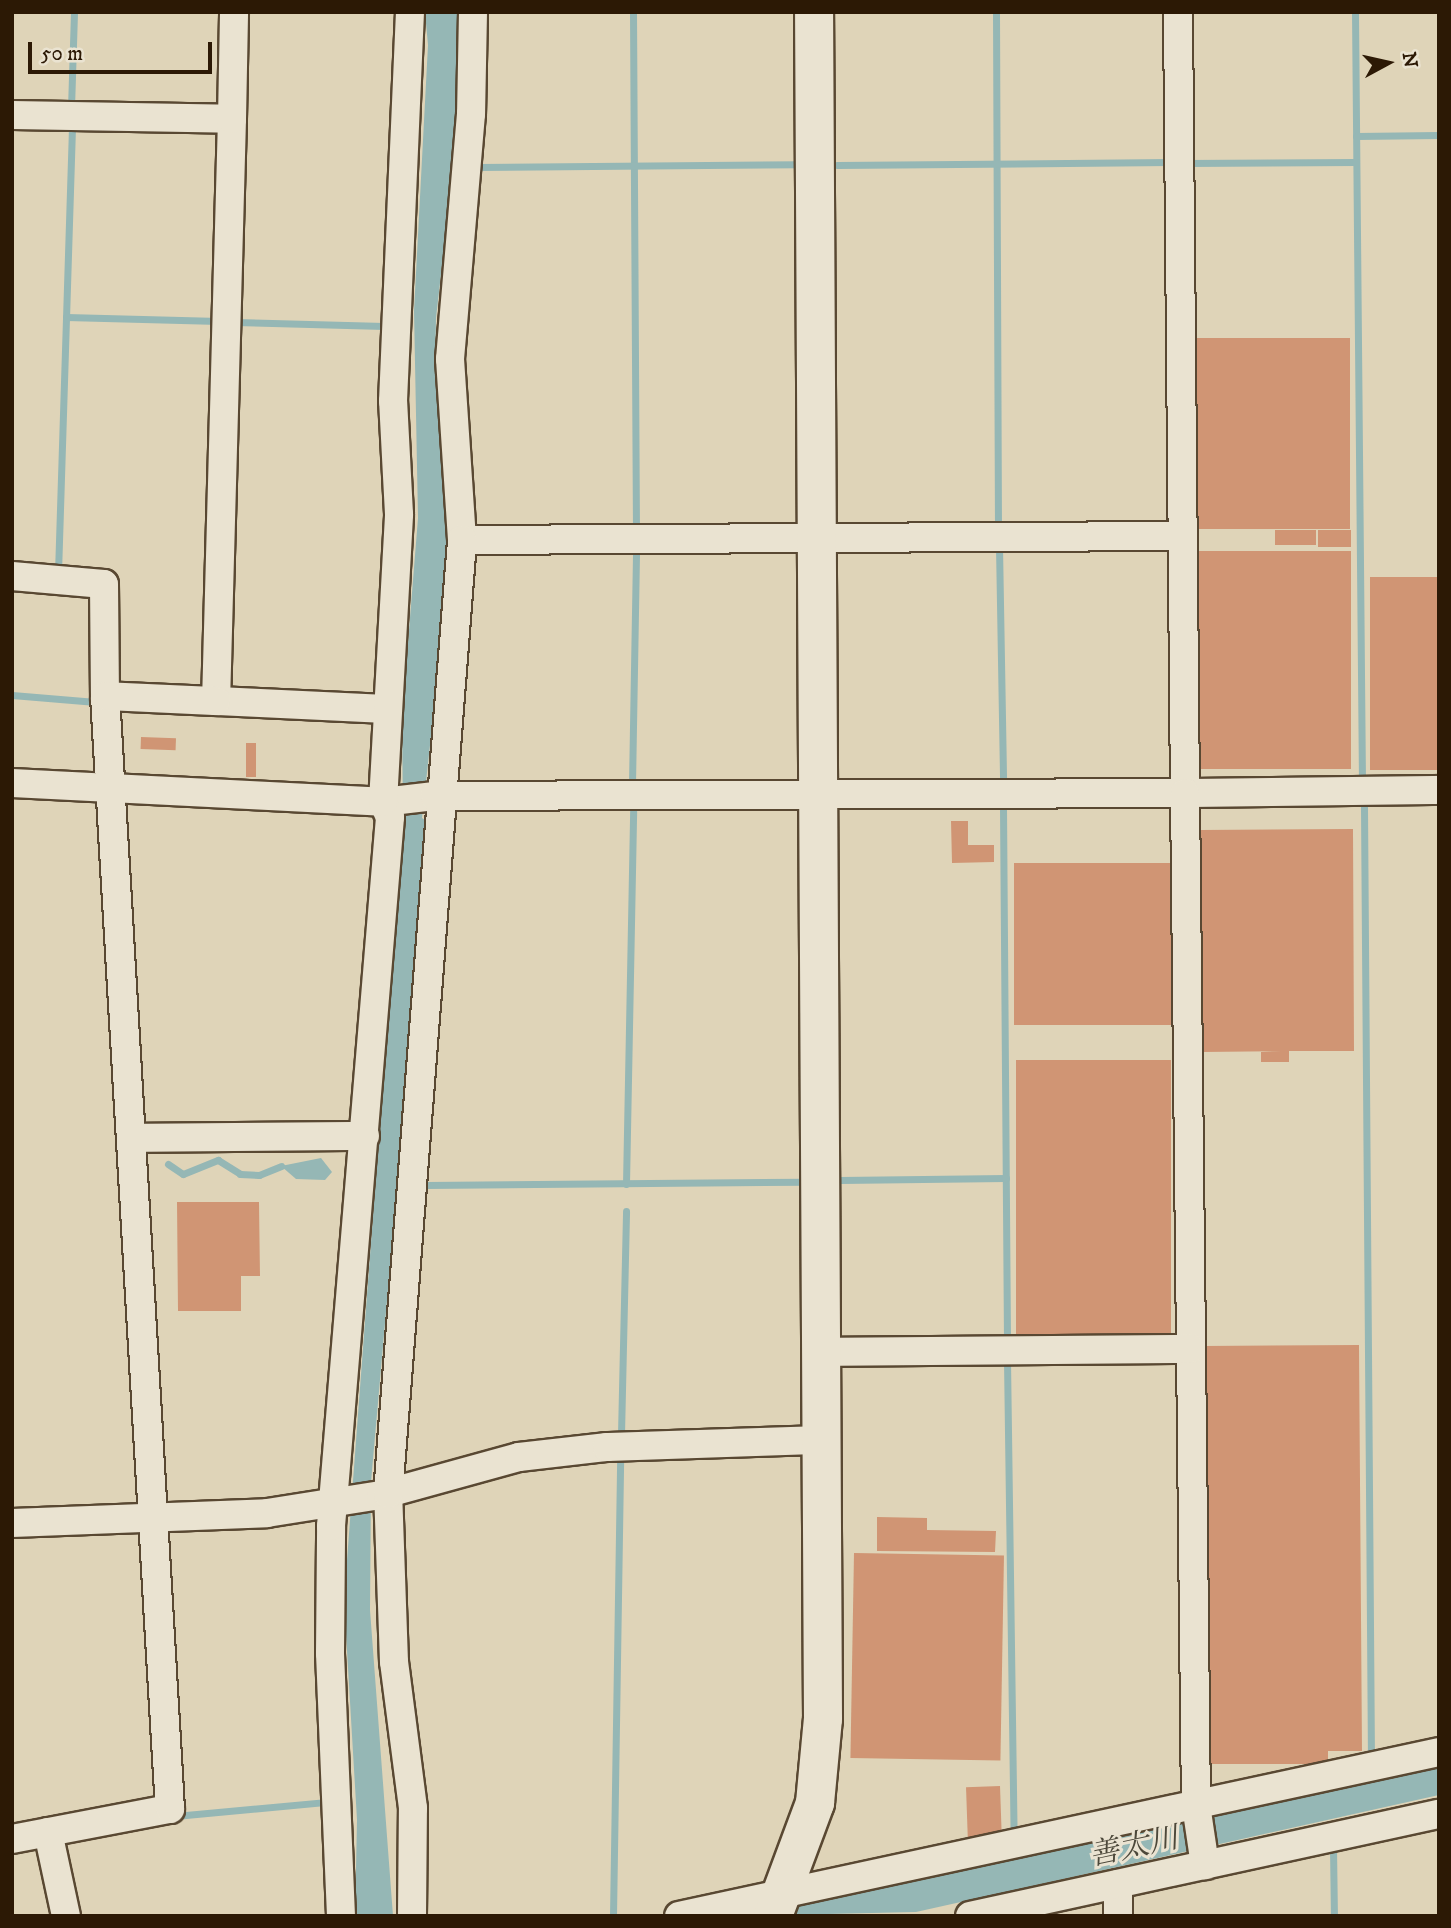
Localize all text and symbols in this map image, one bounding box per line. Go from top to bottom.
scale bar [32,28,215,72]
north arrow [1353,28,1423,98]
text: 50 m [41,41,83,67]
text: N [1397,51,1422,69]
water label: 善太川 [1086,1821,1182,1875]

